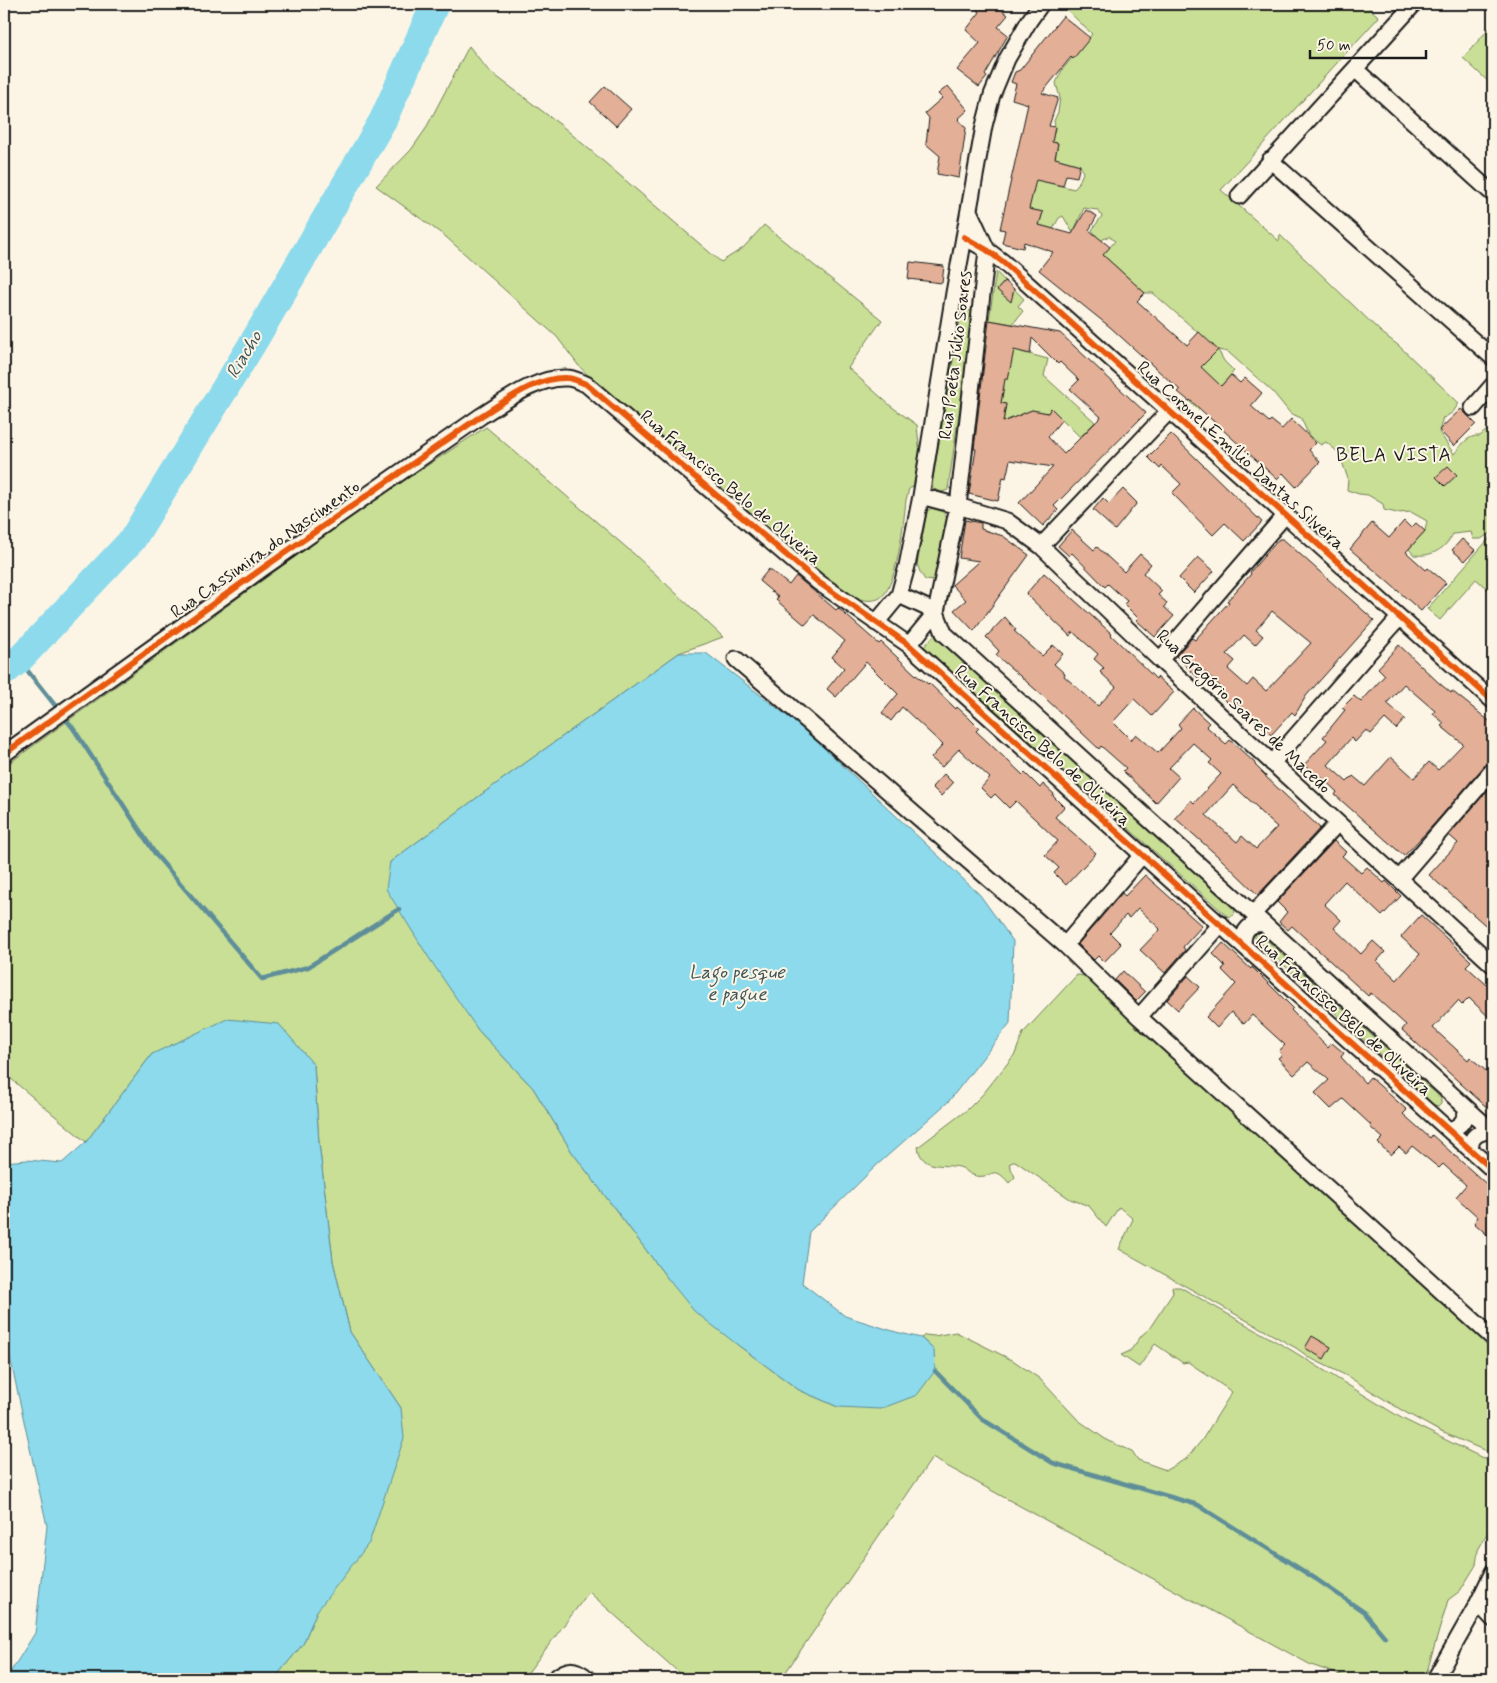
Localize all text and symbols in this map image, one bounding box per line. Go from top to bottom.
scale bar [1310,28,1426,60]
text: 50 m [1317,36,1351,56]
street label: Rua Poeta Júlio Soares [934,269,978,441]
water label: Riacho [220,326,269,383]
street label: Rua Coronel Emílio Dantas Silveira [1131,356,1349,556]
street label: Rua Francisco Belo de Oliveira [635,405,826,571]
district label: BELA VISTA [1336,443,1452,468]
street label: Rua Cassimira do Nascimento [166,475,365,624]
street label: Rua Gregório Soares de Macedo [1150,624,1336,800]
street label: Rua Francisco Belo de Oliveira [949,660,1136,832]
street label: Rua Francisco Belo de Oliveira [1250,930,1437,1102]
water label: Lago pesque e pague [689,960,786,1009]

